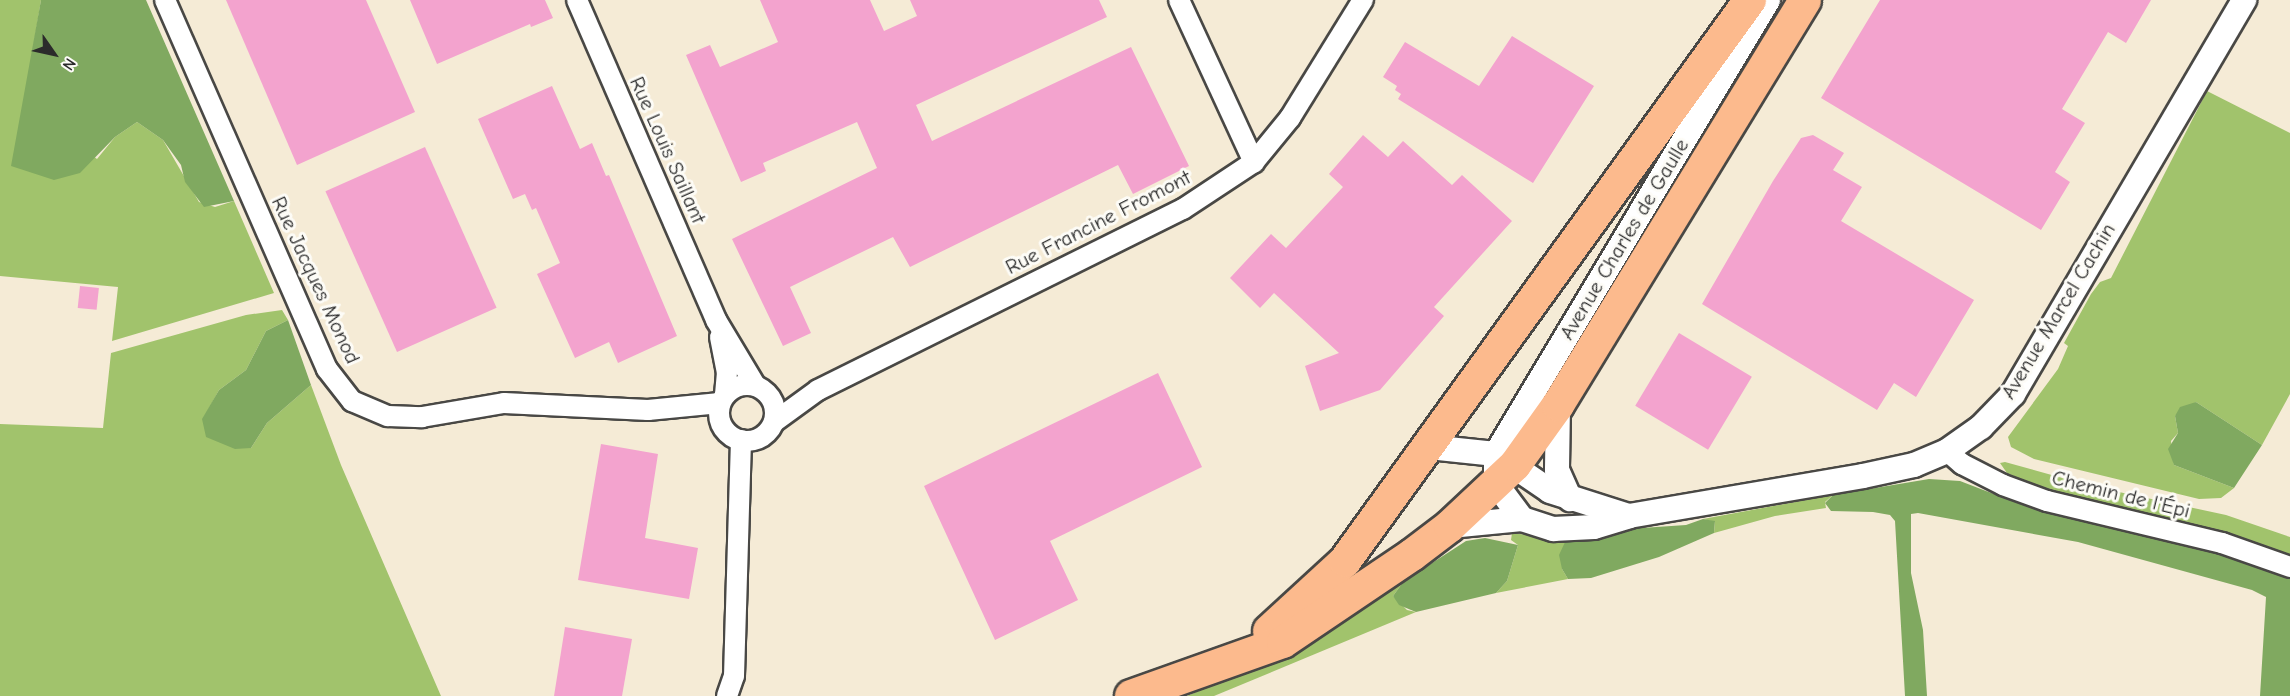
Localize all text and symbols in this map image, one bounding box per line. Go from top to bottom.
north arrow [24,24,84,84]
text: N [59,55,79,73]
street label: Rue Louis Saillant [624,73,712,227]
street label: Avenue Charles de Gaulle [1554,134,1694,344]
street label: Rue Francine Fromont [1001,164,1195,280]
street label: Rue Jacques Monod [266,192,366,368]
street label: Avenue Marcel Cachin [1995,218,2121,404]
street label: Chemin de l'Épi [2049,465,2193,523]

